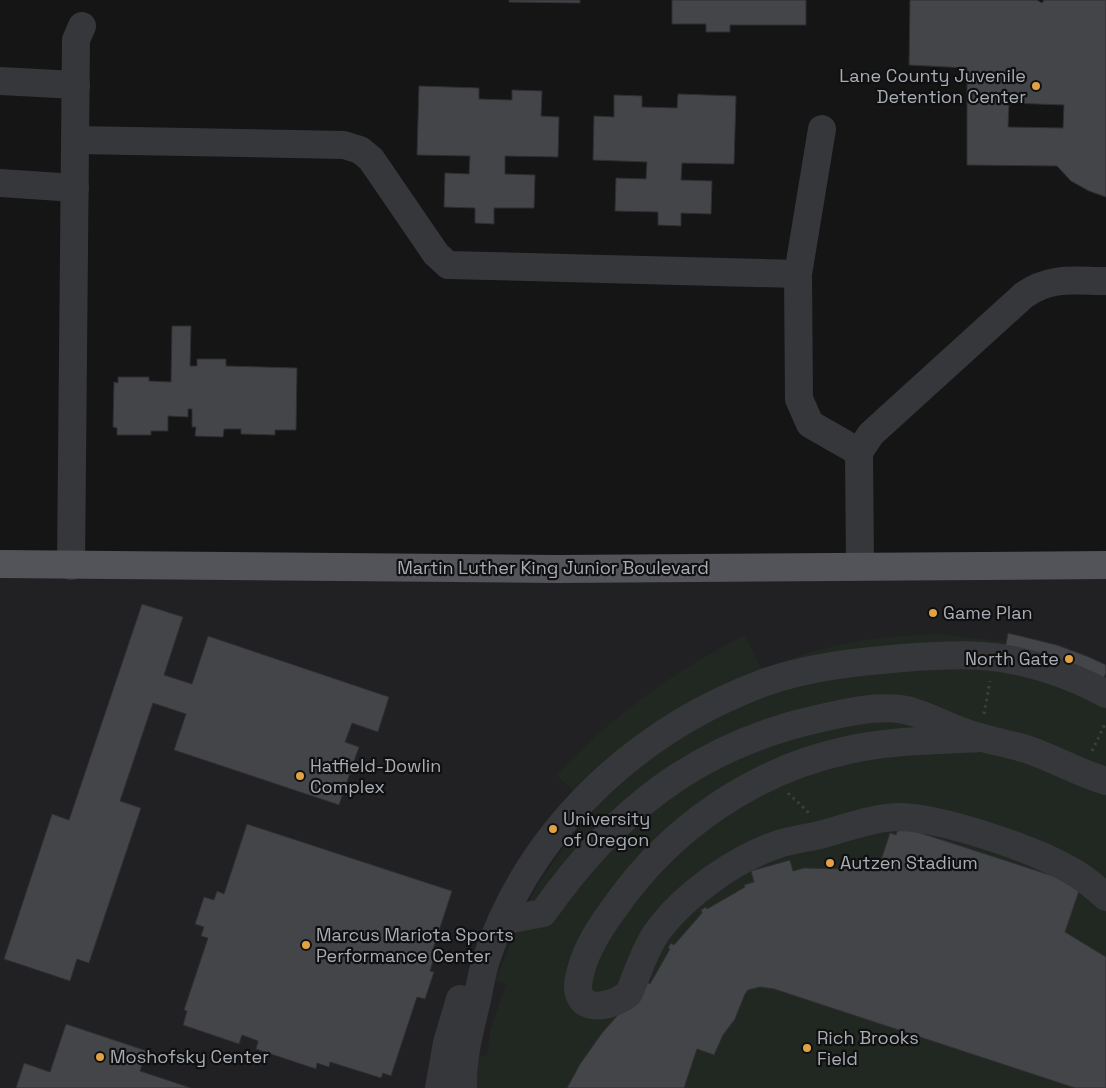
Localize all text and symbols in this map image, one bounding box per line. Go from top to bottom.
place label: Lane County Juvenile Detention Center [839,64,1026,108]
marker: Lane County Juvenile Detention Center [1030,80,1042,92]
street label: Martin Luther King Junior Boulevard [397,556,709,579]
place label: Game Plan [943,601,1033,624]
marker: Game Plan [927,607,939,619]
place label: North Gate [965,647,1059,670]
marker: North Gate [1063,653,1075,665]
place label: Hatfield-Dowlin Complex [310,754,441,798]
marker: Hatfield-Dowlin Complex [294,770,306,782]
place label: University of Oregon [563,807,650,851]
marker: University of Oregon [547,823,559,835]
place label: Autzen Stadium [840,851,978,874]
marker: Autzen Stadium [824,857,836,869]
place label: Marcus Mariota Sports Performance Center [316,923,514,967]
marker: Marcus Mariota Sports Performance Center [300,939,312,951]
place label: Rich Brooks Field [817,1026,919,1070]
marker: Rich Brooks Field [801,1042,813,1054]
place label: Moshofsky Center [110,1045,269,1068]
marker: Moshofsky Center [94,1051,106,1063]

